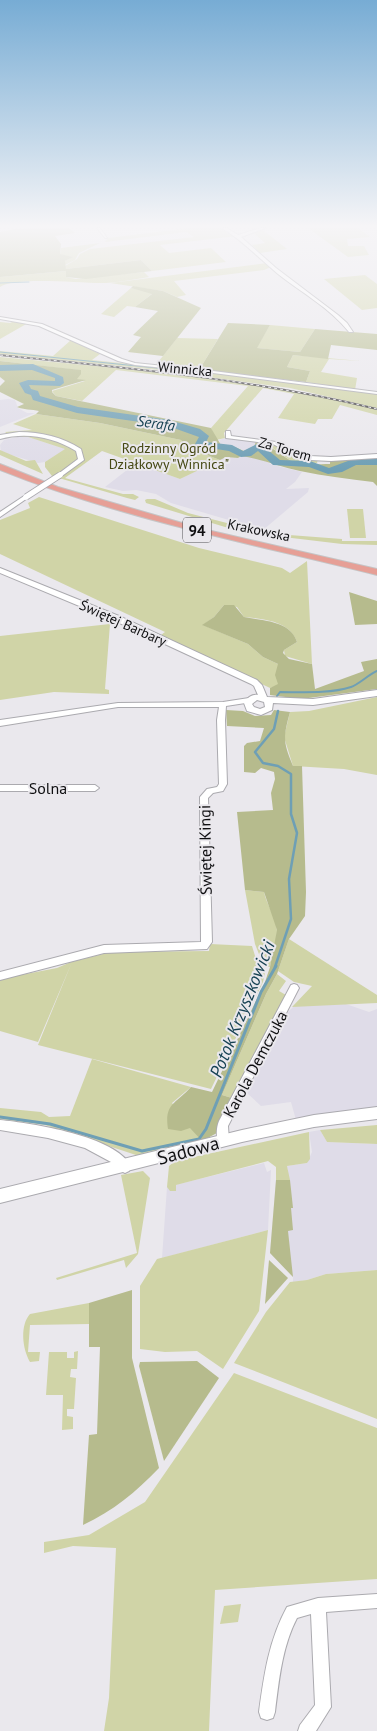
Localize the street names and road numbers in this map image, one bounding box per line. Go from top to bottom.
street label: Winnicka [157,358,213,380]
street label: Za Torem [256,433,314,465]
street label: Krakowska [226,515,292,545]
road number: 94 [183,518,211,542]
street label: Świętej Barbary [77,596,170,650]
street label: Solna [29,778,67,798]
street label: Świętej Kingi [194,805,216,895]
street label: Karola Demczuka [218,1007,292,1121]
street label: Sadowa [154,1130,222,1170]

